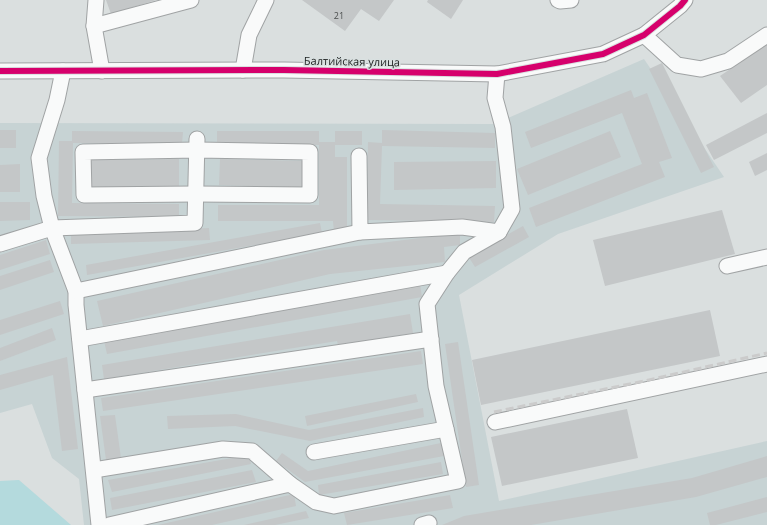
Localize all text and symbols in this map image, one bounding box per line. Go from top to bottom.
house number: 21 [334,9,344,22]
street label: Балтийская улица [304,53,400,69]

